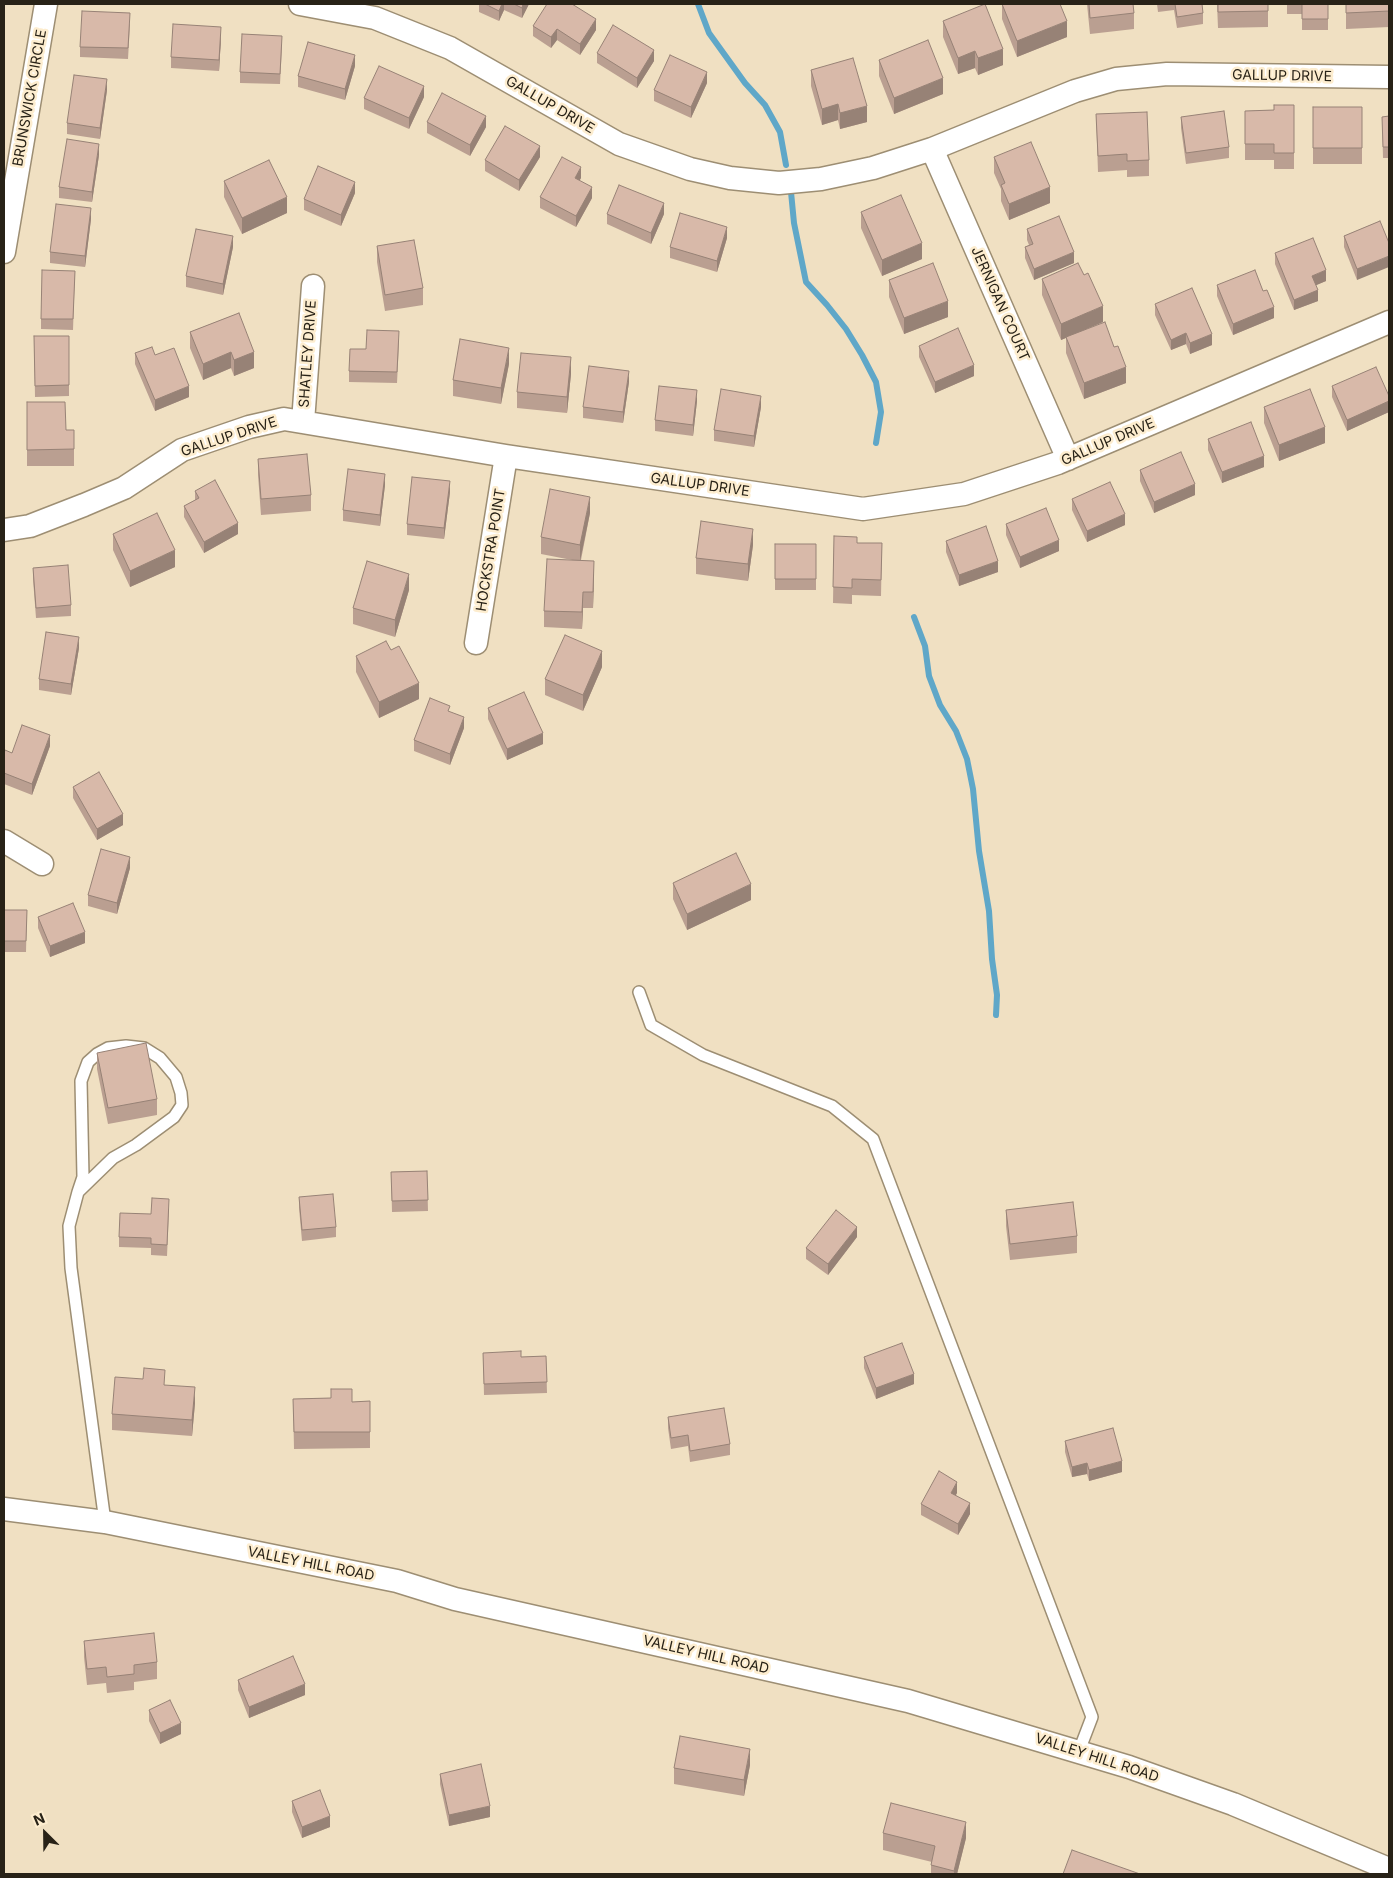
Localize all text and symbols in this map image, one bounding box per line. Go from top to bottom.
street label: BRUNSWICK CIRCLE [10,28,50,168]
street label: GALLUP DRIVE [1232,67,1332,85]
street label: GALLUP DRIVE [503,73,597,137]
street label: JERNIGAN COURT [967,244,1033,364]
street label: SHATLEY DRIVE [296,300,320,408]
street label: GALLUP DRIVE [179,414,279,460]
street label: GALLUP DRIVE [1059,415,1157,469]
street label: GALLUP DRIVE [649,470,751,500]
street label: HOCKSTRA POINT [473,487,509,613]
street label: VALLEY HILL ROAD [246,1543,376,1585]
street label: VALLEY HILL ROAD [641,1632,771,1678]
street label: VALLEY HILL ROAD [1033,1730,1161,1786]
north arrow [20,1808,70,1858]
text: N [31,1809,47,1829]

